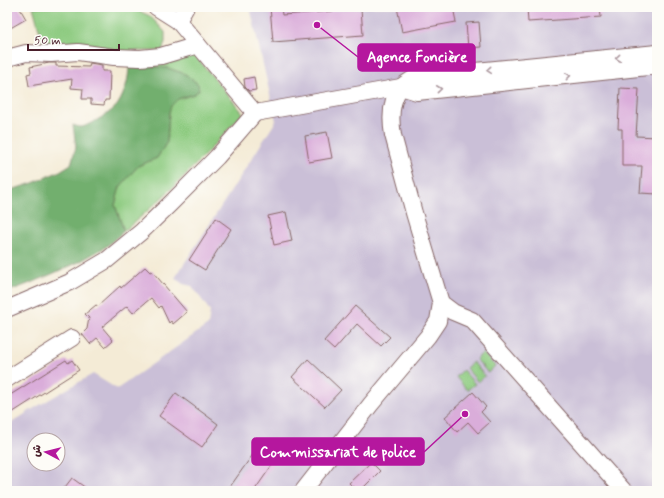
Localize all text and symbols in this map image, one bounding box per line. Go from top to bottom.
scale bar [28,26,119,52]
text: 50 m [34,33,61,49]
callout: Agence Foncière [358,44,475,71]
text: Agence Foncière [367,48,468,69]
one-way arrow [615,53,621,62]
one-way arrow [486,65,492,74]
one-way arrow [565,71,571,80]
one-way arrow [436,85,442,94]
north arrow [26,432,66,472]
callout: Commissariat de police [252,438,424,465]
text: Commissariat de police [260,443,417,463]
text: ش [29,444,45,458]

